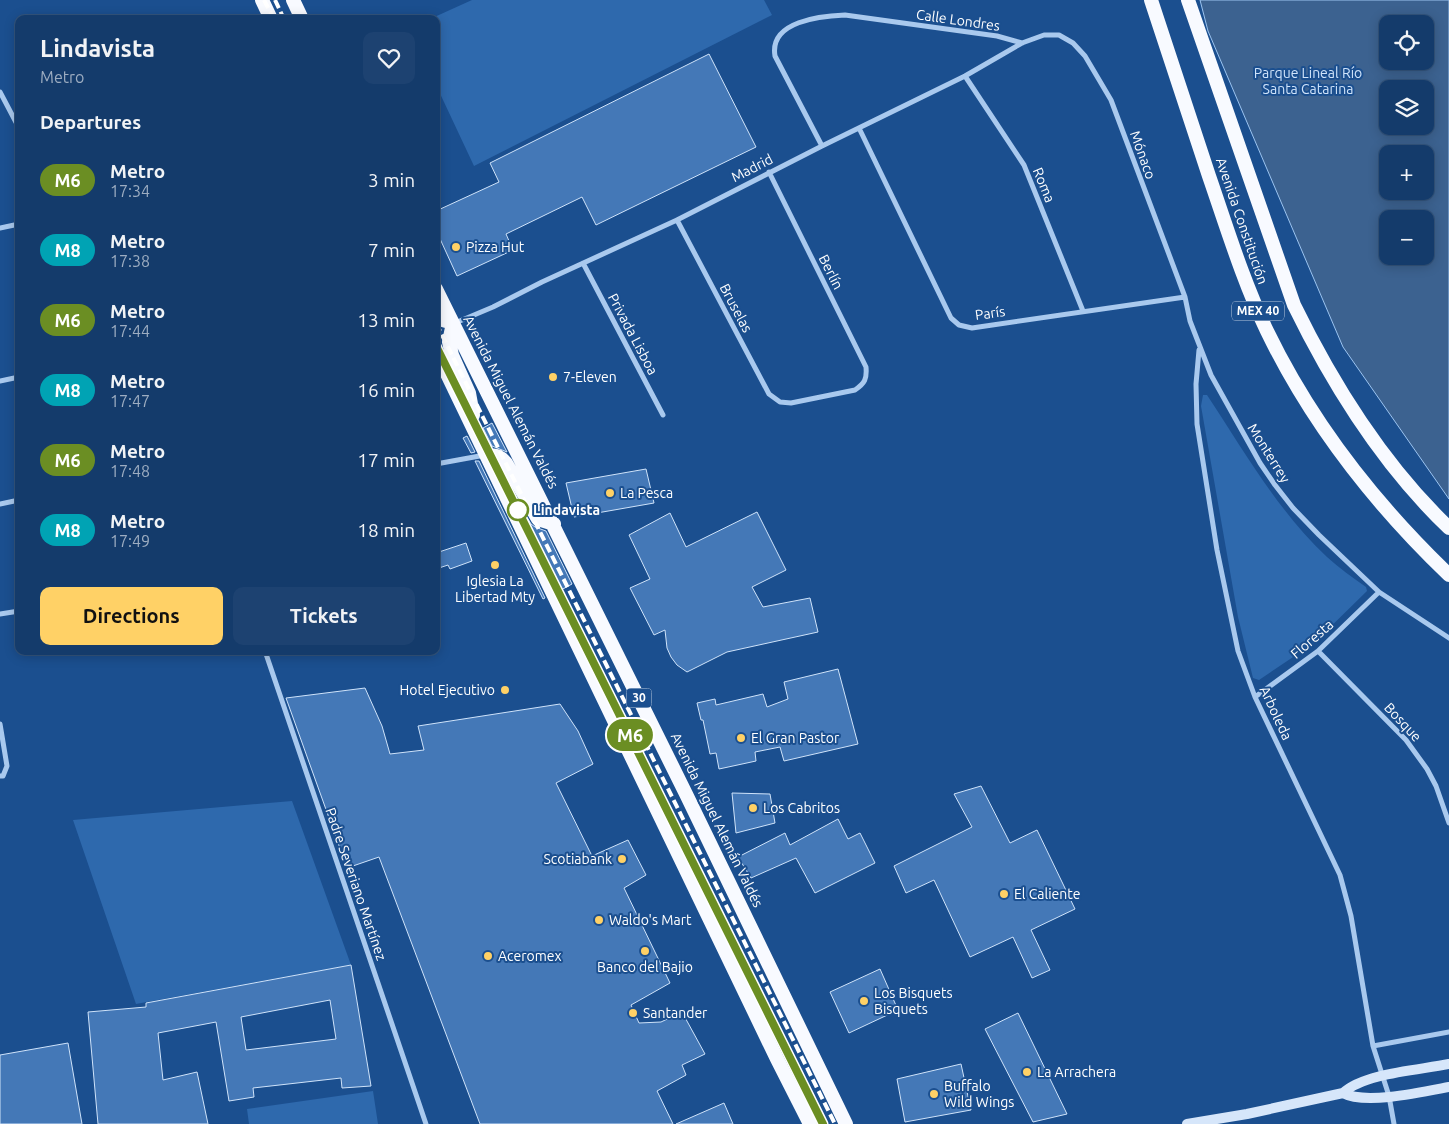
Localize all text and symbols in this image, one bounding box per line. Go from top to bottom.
street label: Calle Londres [915,6,1001,34]
map controls [1379,15,1434,265]
button: locate [1379,15,1434,70]
button: heart [363,32,415,84]
text: Lindavista [40,35,155,62]
park label: Parque Lineal Río Santa Catarina [1254,65,1362,97]
text: Metro [40,68,84,86]
button: layers [1379,80,1434,135]
text: Departures [40,111,141,133]
street label: Mónaco [1127,129,1159,181]
button: + [1379,145,1434,200]
street label: Madrid [729,151,775,185]
street label: Avenida Constitución [1213,156,1271,286]
text: Metro [110,160,165,182]
street label: Roma [1030,165,1058,205]
text: 3 min [368,169,415,191]
text: M6 [54,170,81,190]
text: 17:34 [110,182,150,200]
button: − [1379,210,1434,265]
text: Metro [110,230,165,252]
text: 7 min [368,239,415,261]
place label: Pizza Hut [466,239,525,255]
text: M8 [54,240,81,260]
marker: Pizza Hut [450,241,462,253]
text: 17:38 [110,252,150,270]
street label: Berlín [815,252,847,292]
street label: Bruselas [717,281,755,335]
street label: Privada Lisboa [605,291,661,377]
text: Metro [110,300,165,322]
road number: MEX 40 [1232,302,1284,321]
street label: París [974,303,1006,323]
text: 13 min [357,309,415,331]
text: M6 [54,310,81,330]
street label: Avenida Miguel Alemán Valdés [460,313,562,491]
text: 17:44 [110,322,150,340]
place label: 7-Eleven [563,369,617,385]
text: Metro [110,370,165,392]
marker: 7-Eleven [547,371,559,383]
text: 16 min [357,379,415,401]
text: M8 [54,380,81,400]
text: 17:47 [110,392,150,410]
street label: Monterrey [1245,421,1294,486]
text: Metro [110,440,165,462]
text: 17 min [357,449,415,471]
text: M6 [54,450,81,470]
text: 17:48 [110,462,150,480]
place label: La Pesca [620,485,673,501]
marker: La Pesca [604,487,616,499]
marker: Lindavista [507,499,529,521]
place label: Lindavista [533,502,600,518]
text: Metro [110,510,165,532]
text: 18 min [357,519,415,541]
text: M8 [54,520,81,540]
text: 17:49 [110,532,150,550]
marker: Iglesia La Libertad Mty [489,559,501,571]
place label: Iglesia La Libertad Mty [455,573,535,605]
button: Directions [40,587,223,645]
button: Tickets [233,587,415,645]
street label: Floresta [1288,616,1336,662]
place label: Hotel Ejecutivo [400,682,495,698]
marker: Hotel Ejecutivo [499,684,511,696]
street label: Arboleda [1257,684,1295,742]
road number: 30 [626,688,652,708]
street label: Bosque [1381,699,1425,745]
line badge: M6 [608,719,652,751]
text: M6 [617,725,643,745]
street label: Avenida Miguel Alemán Valdés [668,730,766,910]
place label: El Gran Pastor [751,730,840,746]
marker: El Gran Pastor [735,732,747,744]
place label: Los Cabritos [763,800,840,816]
marker: Los Cabritos [747,802,759,814]
street label: Padre Severiano Martínez [322,806,390,962]
place label: Scotiabank [543,851,612,867]
marker: Scotiabank [616,853,628,865]
place label: El Caliente [1014,886,1081,902]
marker: El Caliente [998,888,1010,900]
place label: Waldo's Mart [609,912,692,928]
marker: Waldo's Mart [593,914,605,926]
marker: Banco del Bajio [639,945,651,957]
place label: Aceromex [498,948,562,964]
marker: Aceromex [482,950,494,962]
place label: Banco del Bajio [597,959,693,975]
place label: Los Bisquets Bisquets [874,985,952,1017]
marker: Los Bisquets Bisquets [858,995,870,1007]
place label: Santander [643,1005,708,1021]
marker: Santander [627,1007,639,1019]
place label: La Arrachera [1037,1064,1116,1080]
marker: La Arrachera [1021,1066,1033,1078]
place label: Buffalo Wild Wings [944,1078,1014,1110]
marker: Buffalo Wild Wings [928,1088,940,1100]

